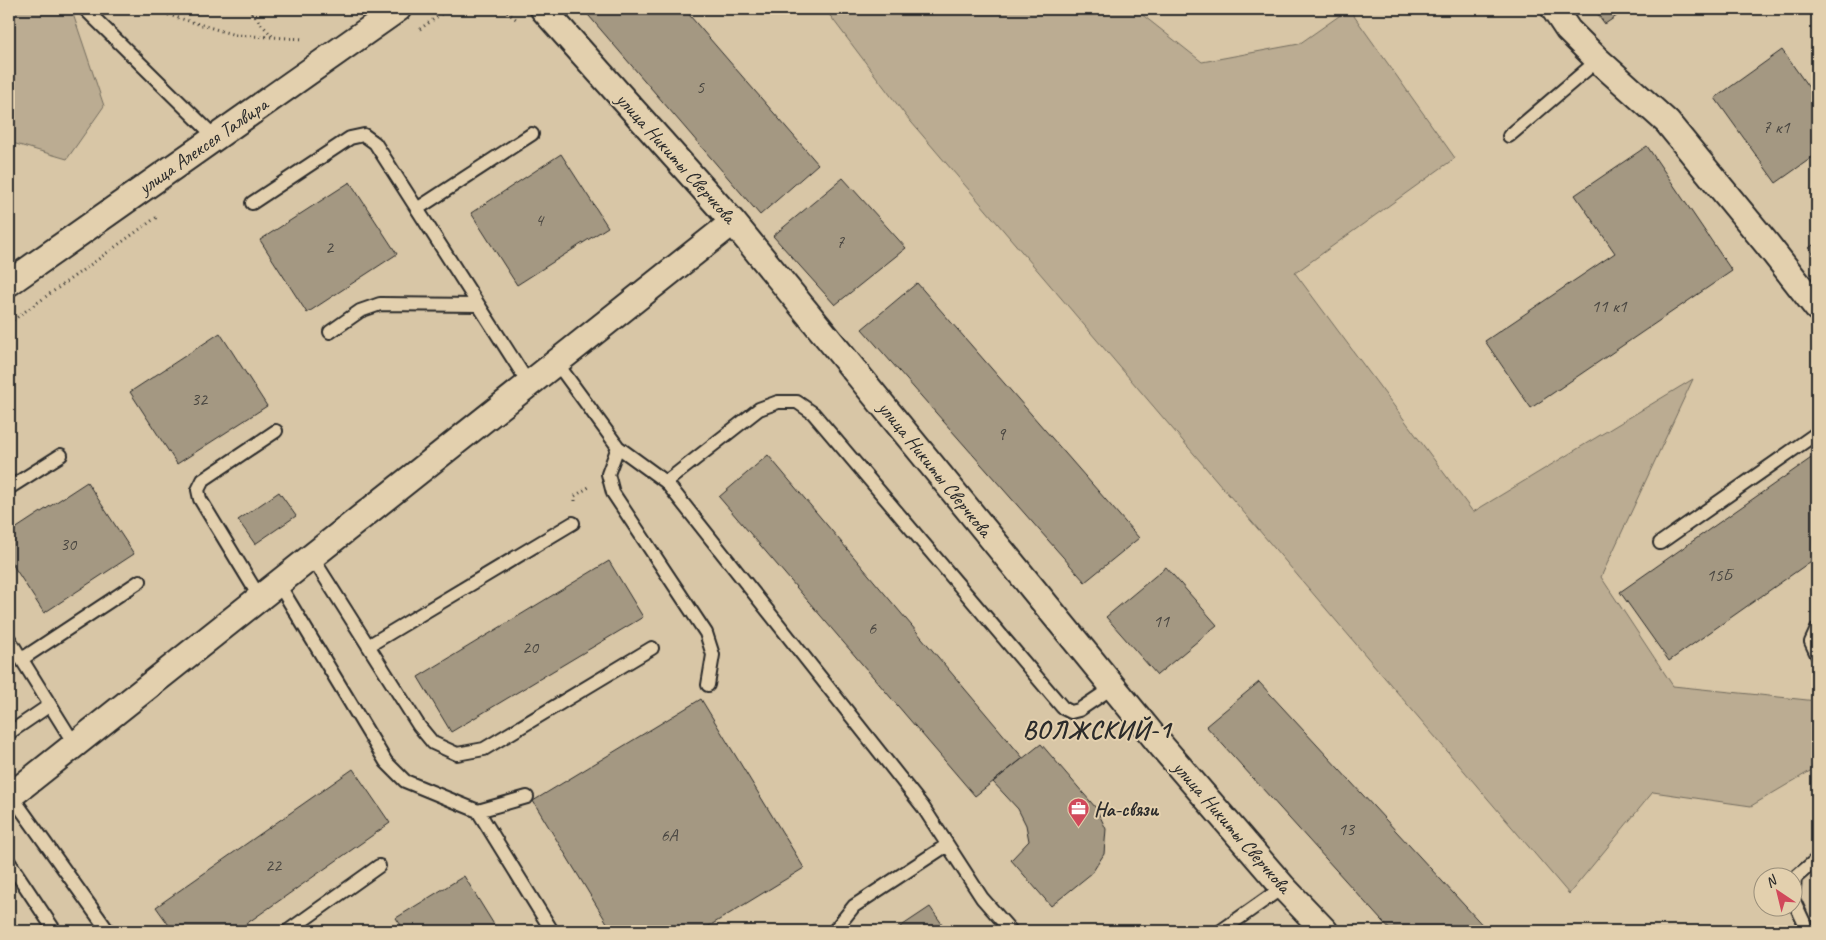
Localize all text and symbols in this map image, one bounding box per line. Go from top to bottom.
house number: 5 [696,76,705,98]
street label: улица Никиты Сверчкова [610,87,743,230]
street label: улица Алексея Талвира [132,91,274,201]
house number: 7 к1 [1762,116,1790,138]
house number: 4 [535,209,545,231]
house number: 7 [836,231,845,253]
house number: 2 [325,236,335,258]
house number: 11 к1 [1591,295,1628,317]
house number: 32 [191,388,209,410]
street label: улица Никиты Сверчкова [872,395,999,543]
house number: 9 [997,423,1007,445]
house number: 30 [60,533,78,555]
house number: 15Б [1706,564,1735,586]
house number: 11 [1153,610,1170,632]
house number: 6 [868,617,877,639]
house number: 20 [522,636,540,658]
district label: ВОЛЖСКИЙ-1 [1023,714,1173,746]
street label: улица Никиты Сверчкова [1167,755,1298,900]
office icon: На-связи [1066,797,1090,828]
place label: На-связи [1094,797,1159,822]
house number: 13 [1338,818,1356,840]
house number: 6А [660,824,679,846]
house number: 22 [265,854,283,876]
north arrow [1754,868,1804,918]
text: N [1762,871,1781,891]

